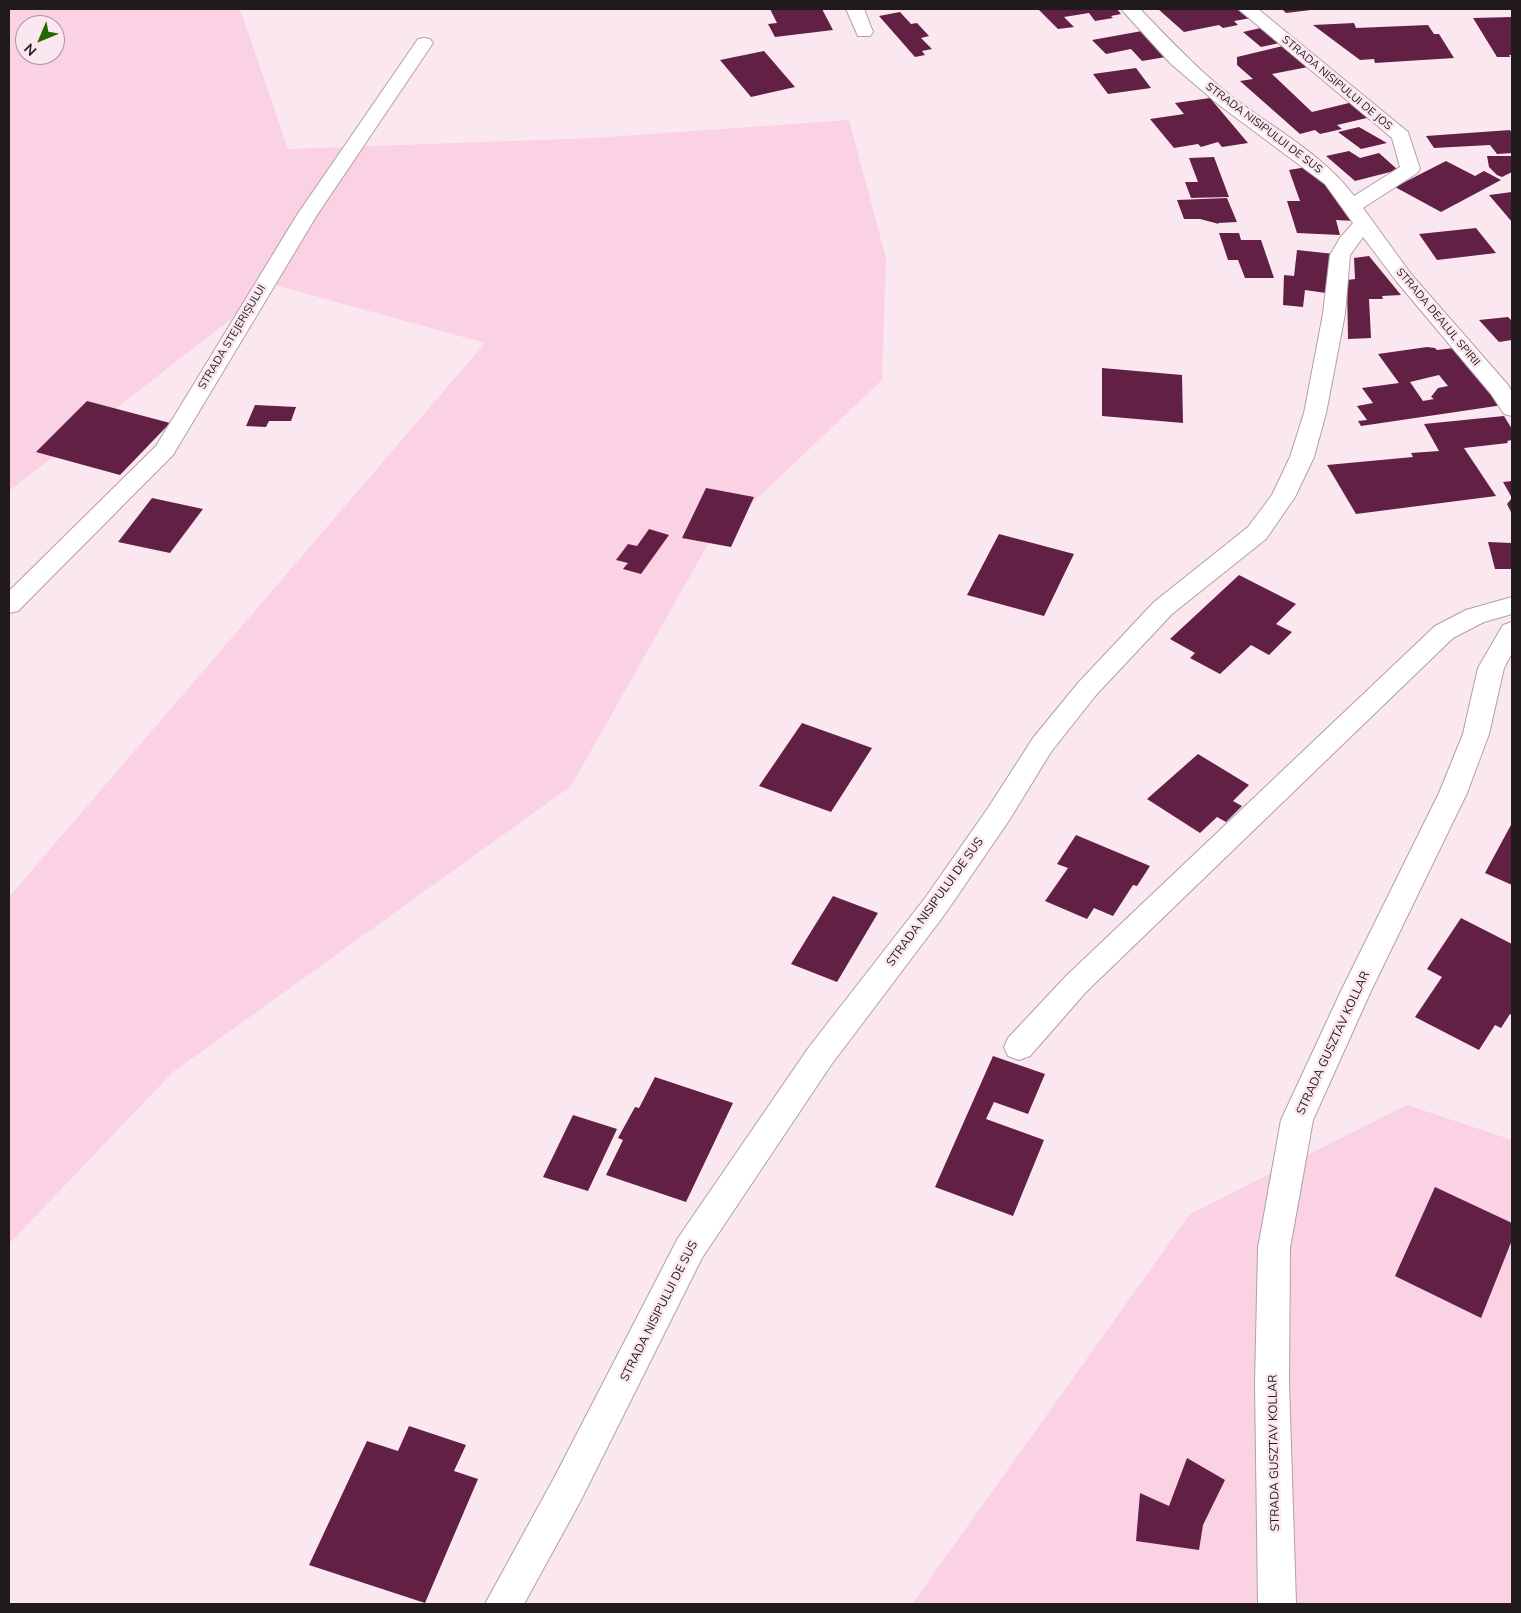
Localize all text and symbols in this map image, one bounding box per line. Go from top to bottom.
north arrow [15,15,65,65]
street label: STRADA NISIPULUI DE JOS [1279,33,1395,133]
text: N [20,40,40,60]
street label: STRADA NISIPULUI DE SUS [1203,80,1325,176]
street label: STRADA DEALUL SPIRII [1393,266,1483,368]
street label: STRADA STEJERIȘULUI [195,282,269,392]
street label: STRADA NISIPULUI DE SUS [883,835,987,969]
street label: STRADA GUSZTAV KOLLAR [1293,969,1373,1117]
street label: STRADA NISIPULUI DE SUS [617,1238,701,1384]
street label: STRADA GUSZTAV KOLLAR [1265,1374,1283,1532]

